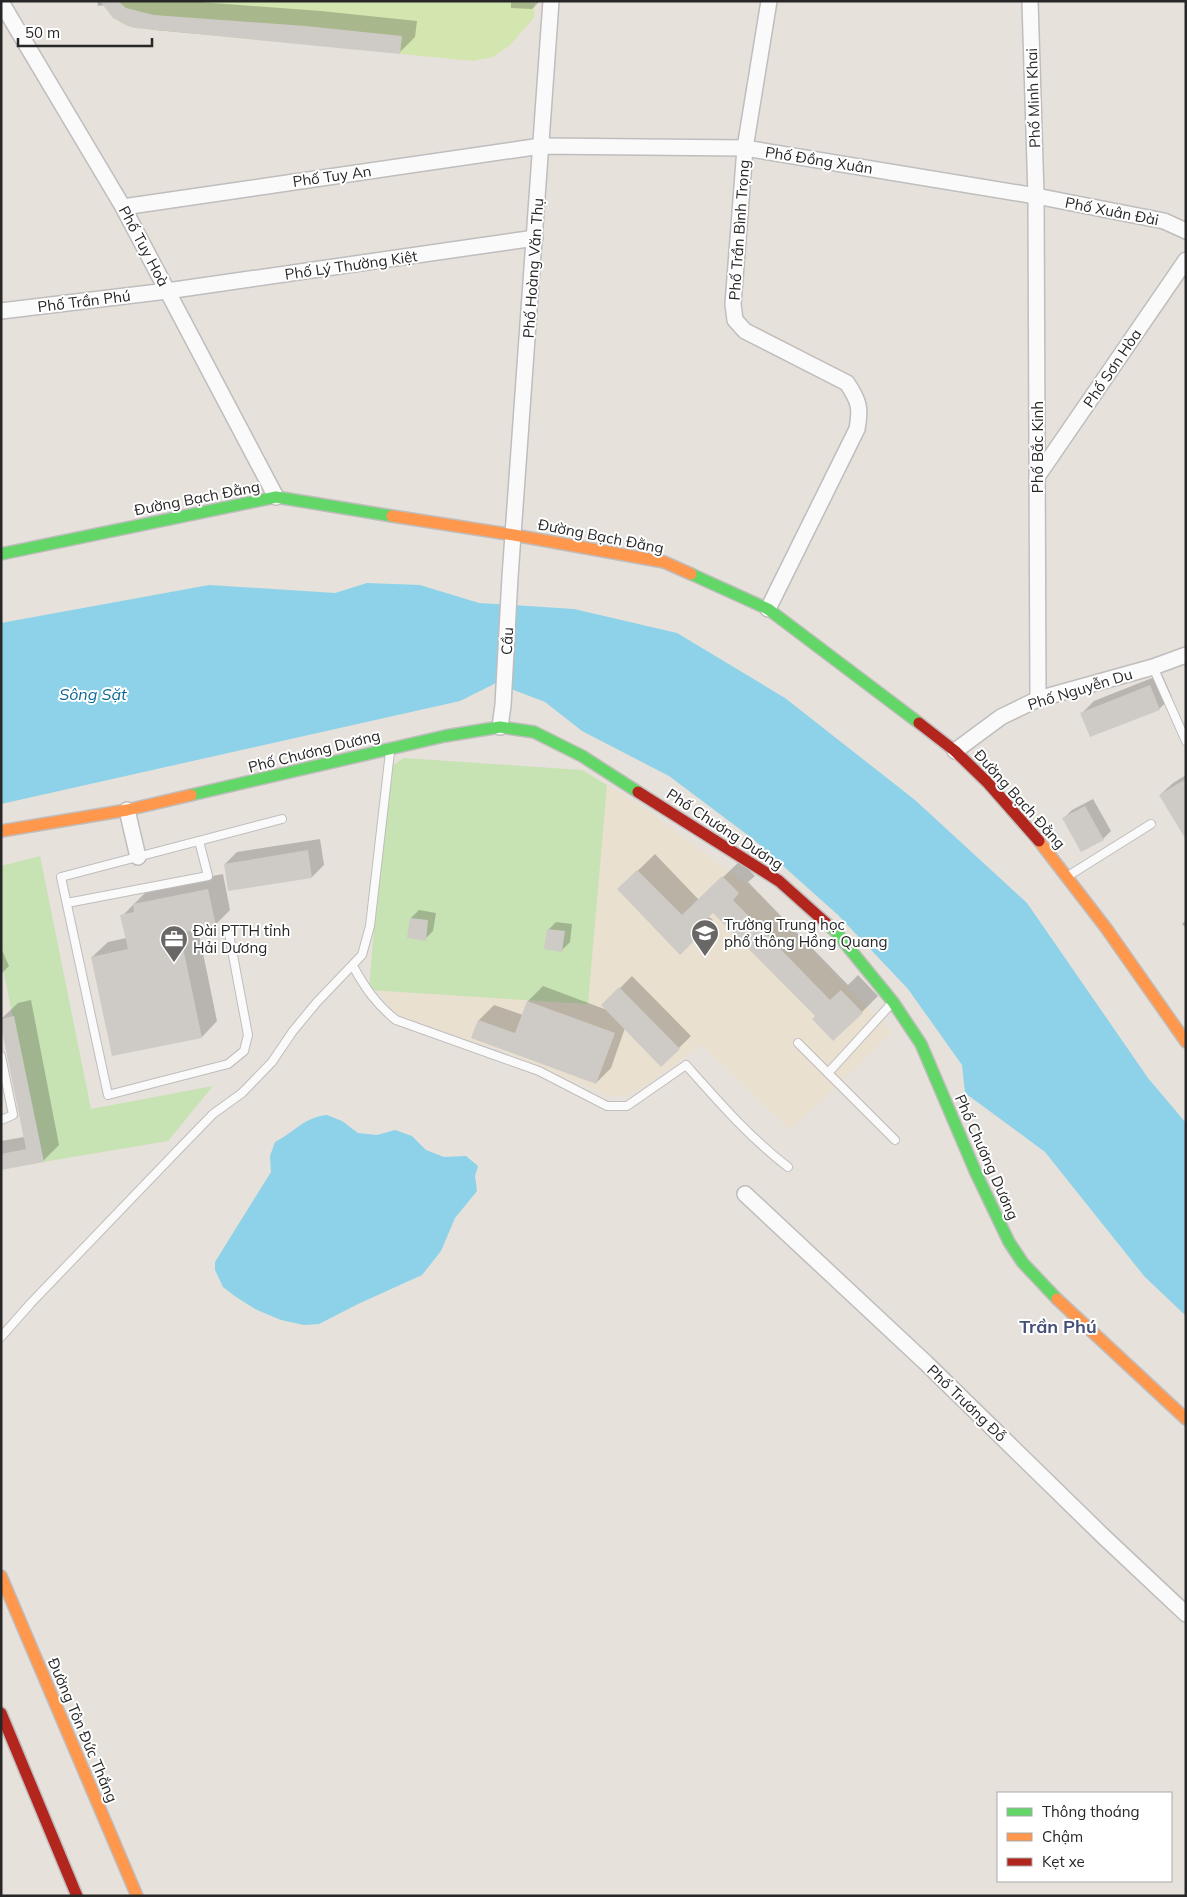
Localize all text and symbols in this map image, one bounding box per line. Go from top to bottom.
scale bar [18,15,151,47]
text: 50 m [25,23,60,42]
street label: Phố Minh Khai [1022,48,1044,148]
street label: Phố Đồng Xuân [764,142,874,178]
street label: Phố Trần Bình Trọng [725,159,753,301]
street label: Phố Tuy An [291,161,373,191]
street label: Phố Xuân Đài [1064,193,1160,229]
street label: Phố Hoàng Văn Thụ [519,197,547,339]
street label: Phố Tuy Hoà [115,202,173,290]
street label: Phố Lý Thường Kiệt [283,246,419,284]
street label: Phố Trần Phú [37,286,131,316]
street label: Phố Sơn Hòa [1079,325,1145,411]
street label: Phố Bắc Kinh [1028,401,1047,493]
street label: Đường Bạch Đằng [133,477,261,519]
street label: Đường Bạch Đằng [537,515,665,557]
street label: Cầu [497,627,517,655]
street label: Phố Nguyễn Du [1025,664,1135,714]
water label: Sông Sặt [59,684,127,704]
street label: Phố Chương Dương [246,725,382,777]
street label: Đường Bạch Đằng [970,745,1070,853]
street label: Phố Chương Dương [663,784,787,874]
place label: Trường Trung học phổ thông Hồng Quang [724,915,888,951]
school or university icon: Trường Trung học phổ thông Hồng Quang [690,918,720,957]
place label: Đài PTTH tỉnh Hải Dương [193,921,290,957]
office icon: Đài PTTH tỉnh Hải Dương [159,924,189,963]
street label: Phố Chương Dương [951,1091,1023,1223]
district label: Trần Phú [1019,1315,1097,1338]
street label: Phố Trương Đỗ [923,1360,1011,1446]
street label: Đường Tôn Đức Thắng [44,1655,122,1805]
legend [997,1792,1172,1882]
text: Thông thoáng [1042,1802,1140,1821]
text: Chậm [1042,1827,1083,1846]
text: Kẹt xe [1042,1852,1085,1871]

